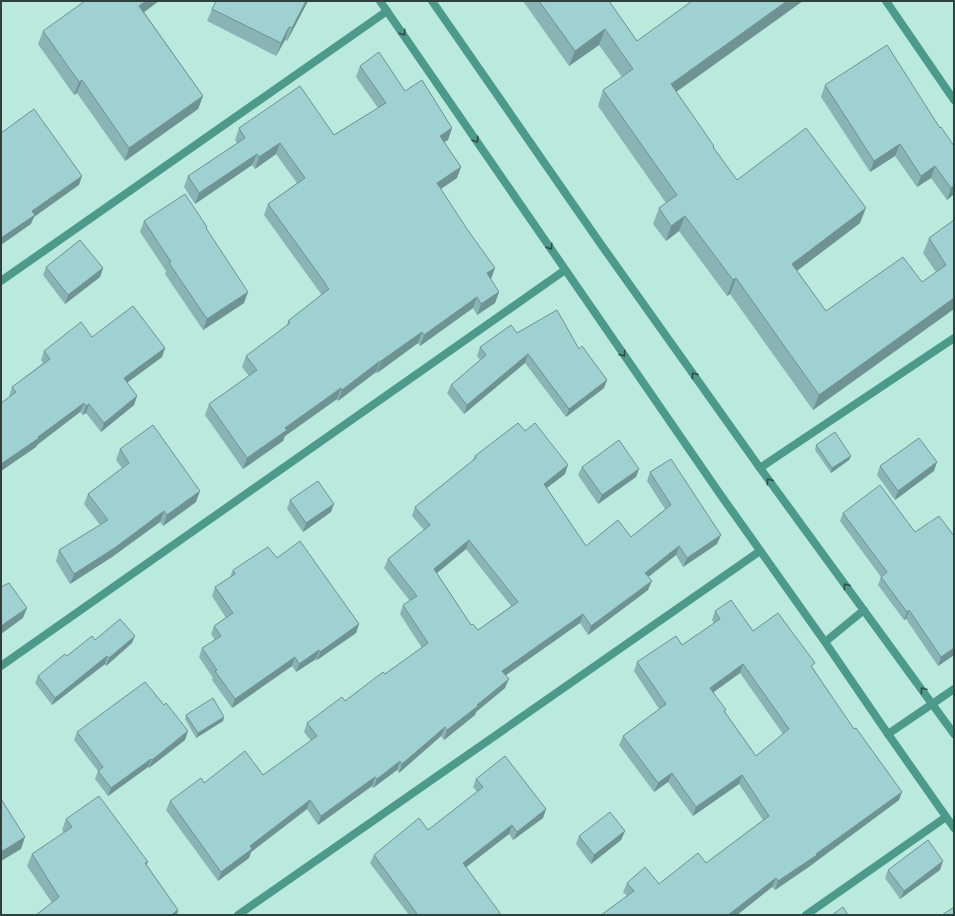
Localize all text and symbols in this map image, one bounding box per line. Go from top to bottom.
one-way arrow [398,29,406,36]
one-way arrow [471,136,479,143]
one-way arrow [545,243,552,250]
one-way arrow [618,350,625,357]
one-way arrow [691,372,699,379]
one-way arrow [766,478,774,485]
one-way arrow [843,583,851,590]
one-way arrow [921,688,928,695]

